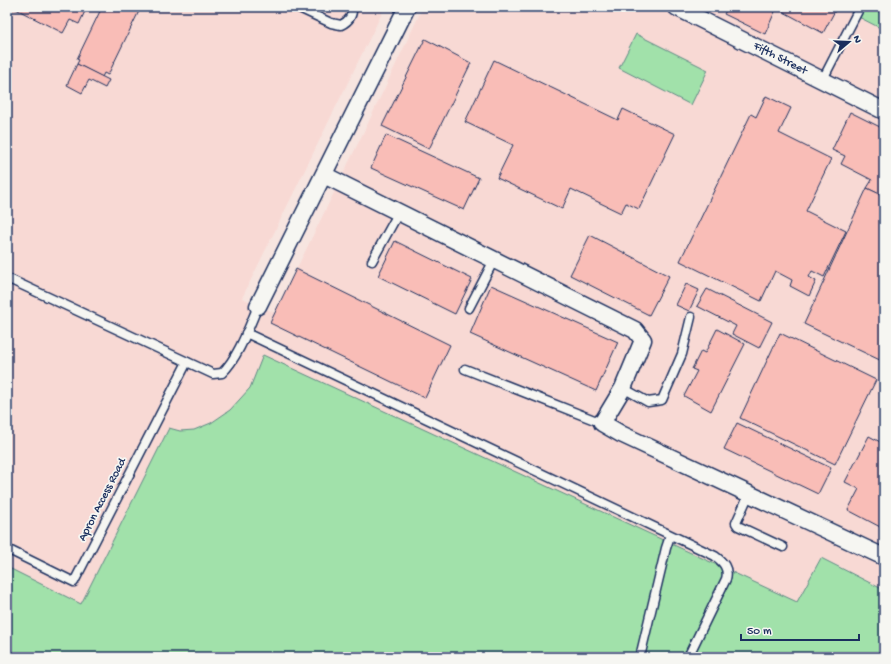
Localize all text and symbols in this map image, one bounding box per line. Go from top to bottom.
north arrow [829,22,869,62]
text: N [850,34,863,45]
street label: Fifth Street [750,39,810,79]
street label: Apron Access Road [76,455,130,544]
scale bar [741,616,859,642]
text: 50 m [747,625,772,639]

